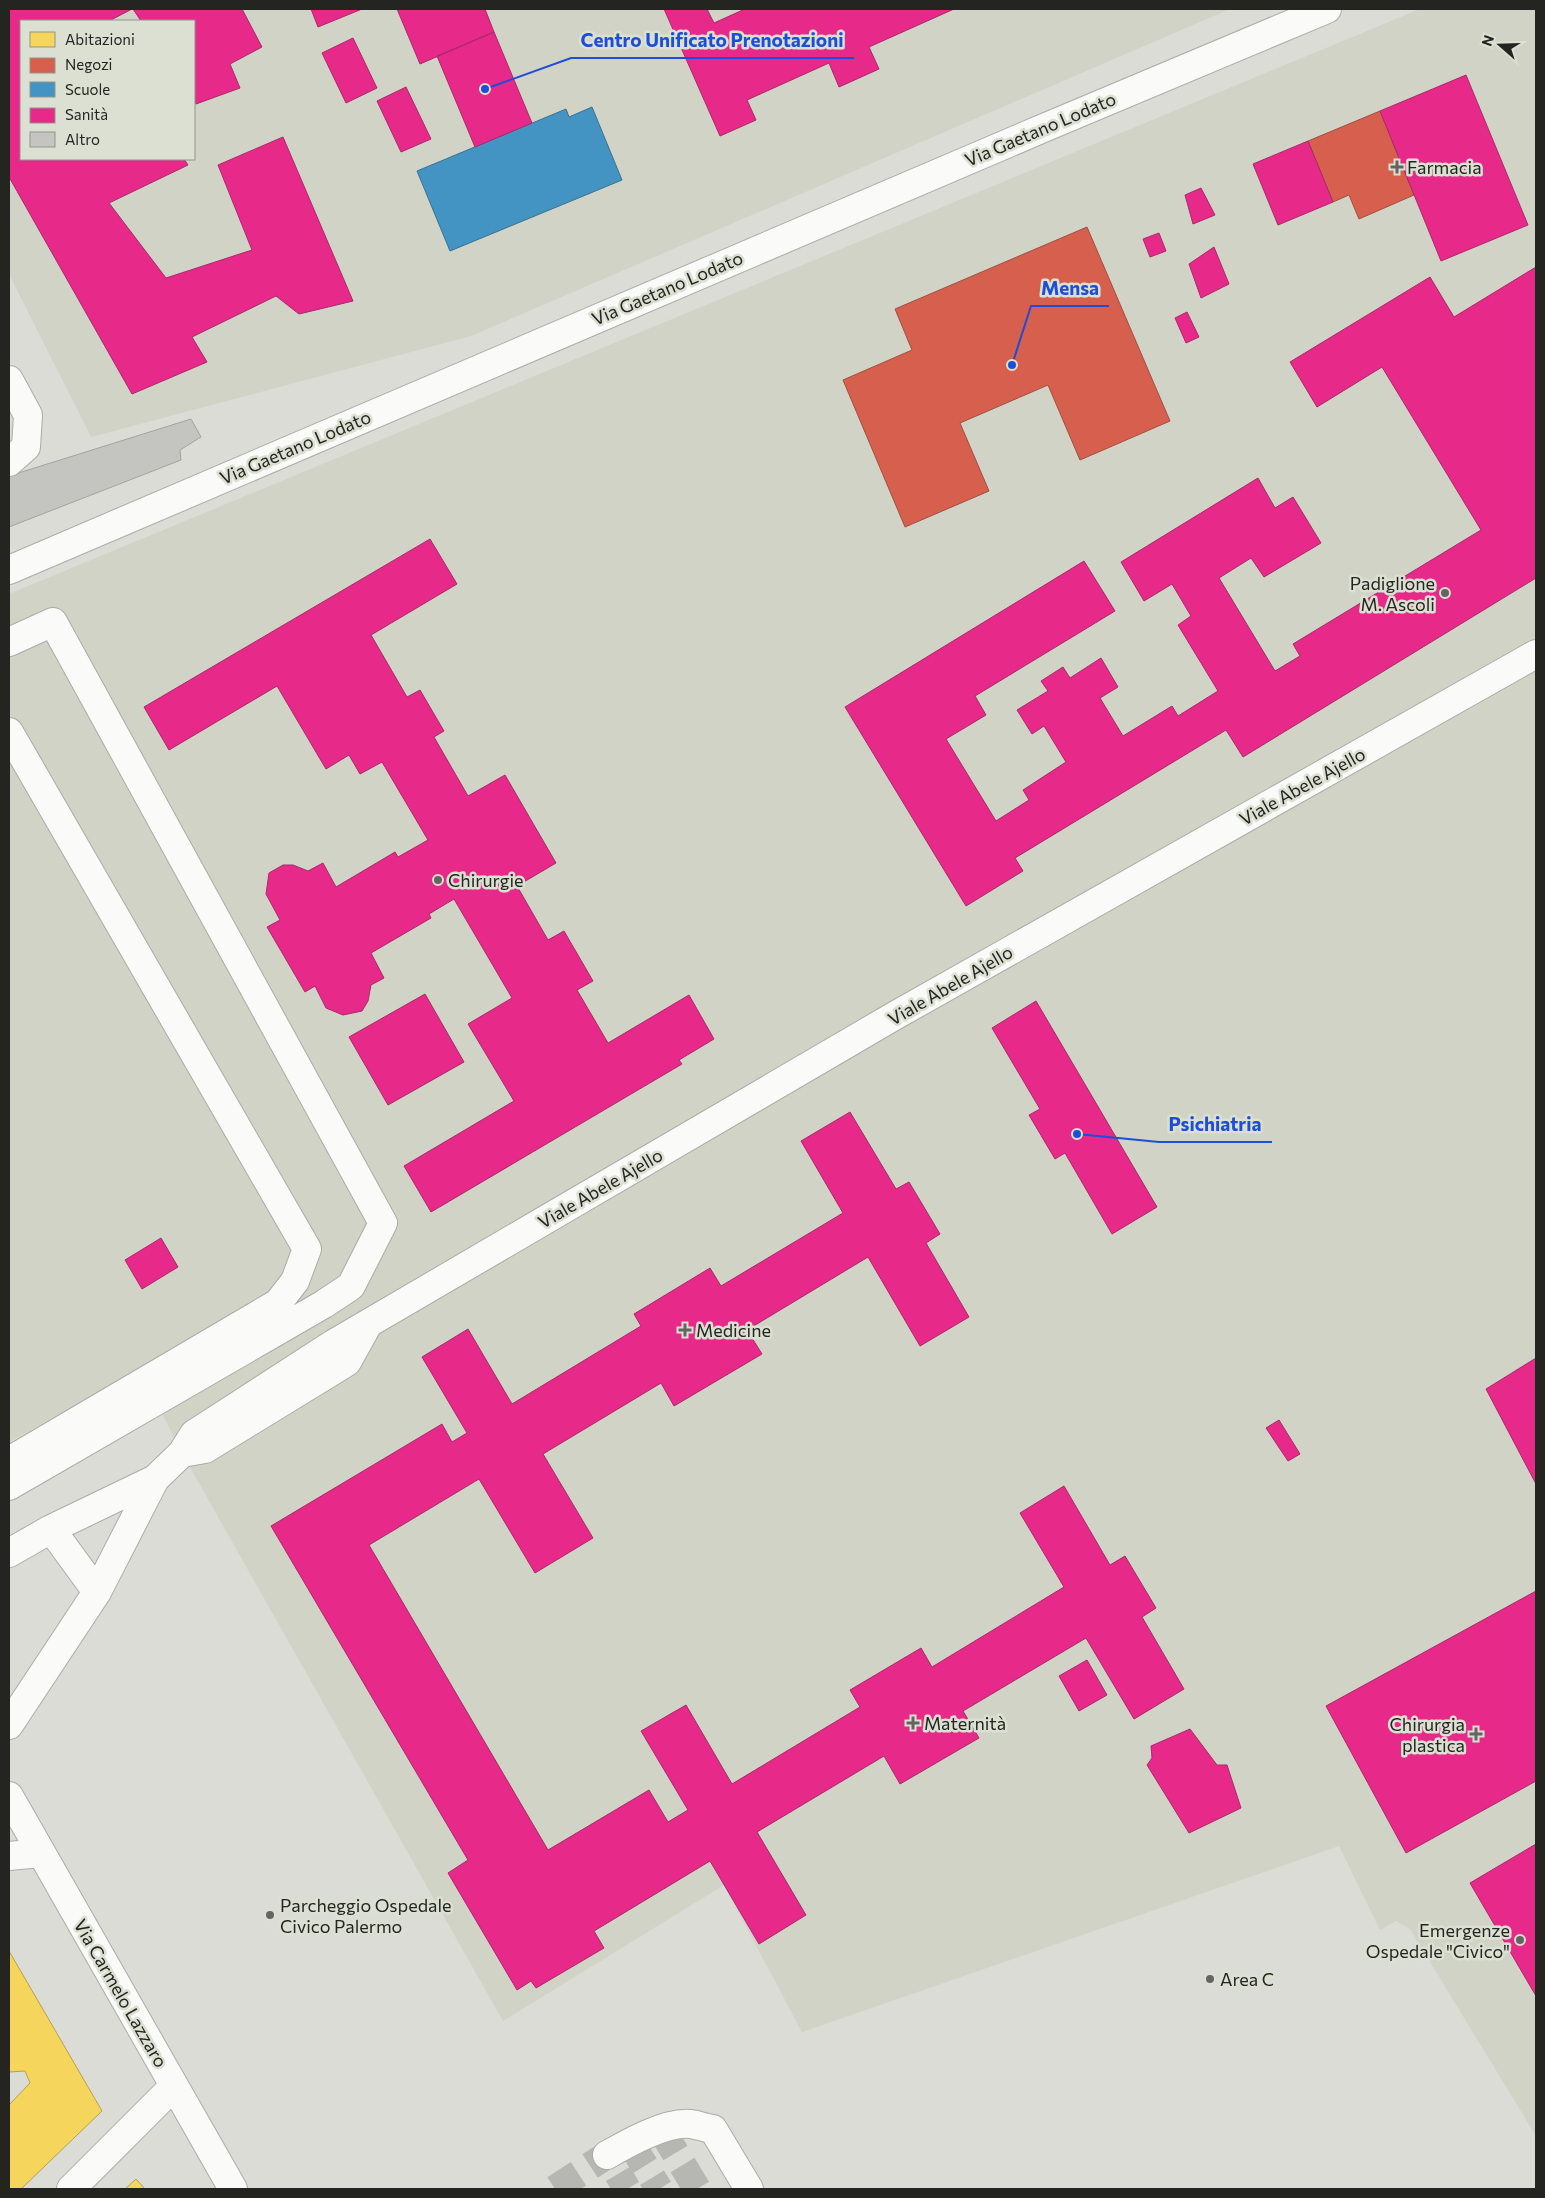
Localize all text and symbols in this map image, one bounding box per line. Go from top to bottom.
legend [20,20,195,160]
north arrow [1475,20,1525,70]
callout: Centro Unificato Prenotazioni [571,24,854,58]
text: Centro Unificato Prenotazioni [581,28,843,51]
text: Abitazioni [65,30,135,48]
text: N [1478,33,1497,48]
text: Negozi [65,55,112,73]
text: Scuole [65,80,110,98]
street label: Via Gaetano Lodato [961,87,1119,171]
text: Sanità [65,105,108,123]
text: Altro [65,130,100,148]
place label: Farmacia [1407,156,1482,178]
marker: Farmacia [1391,161,1403,173]
street label: Via Gaetano Lodato [588,246,746,330]
callout: Mensa [1031,272,1109,306]
text: Mensa [1041,276,1099,299]
street label: Via Gaetano Lodato [216,405,374,489]
place label: Padiglione M. Ascoli [1350,572,1435,615]
marker: Padiglione M. Ascoli [1439,587,1451,599]
street label: Viale Abele Ajello [1235,742,1369,830]
place label: Chirurgie [448,869,524,891]
marker: Chirurgie [432,874,444,886]
street label: Viale Abele Ajello [884,940,1016,1030]
callout: Psichiatria [1159,1108,1272,1142]
text: Psichiatria [1169,1112,1261,1135]
street label: Viale Abele Ajello [534,1143,666,1233]
place label: Medicine [696,1319,771,1341]
marker: Medicine [678,1323,692,1337]
place label: Maternità [924,1712,1006,1734]
place label: Chirurgia plastica [1389,1713,1465,1756]
marker: Maternità [906,1716,920,1730]
marker: Chirurgia plastica [1469,1727,1483,1741]
place label: Parcheggio Ospedale Civico Palermo [280,1894,452,1937]
marker: Parcheggio Ospedale Civico Palermo [264,1909,276,1921]
street label: Via Carmelo Lazzaro [70,1915,172,2071]
place label: Emergenze Ospedale "Civico" [1366,1919,1510,1962]
marker: Emergenze Ospedale "Civico" [1514,1934,1526,1946]
place label: Area C [1220,1968,1274,1990]
marker: Area C [1204,1973,1216,1985]

